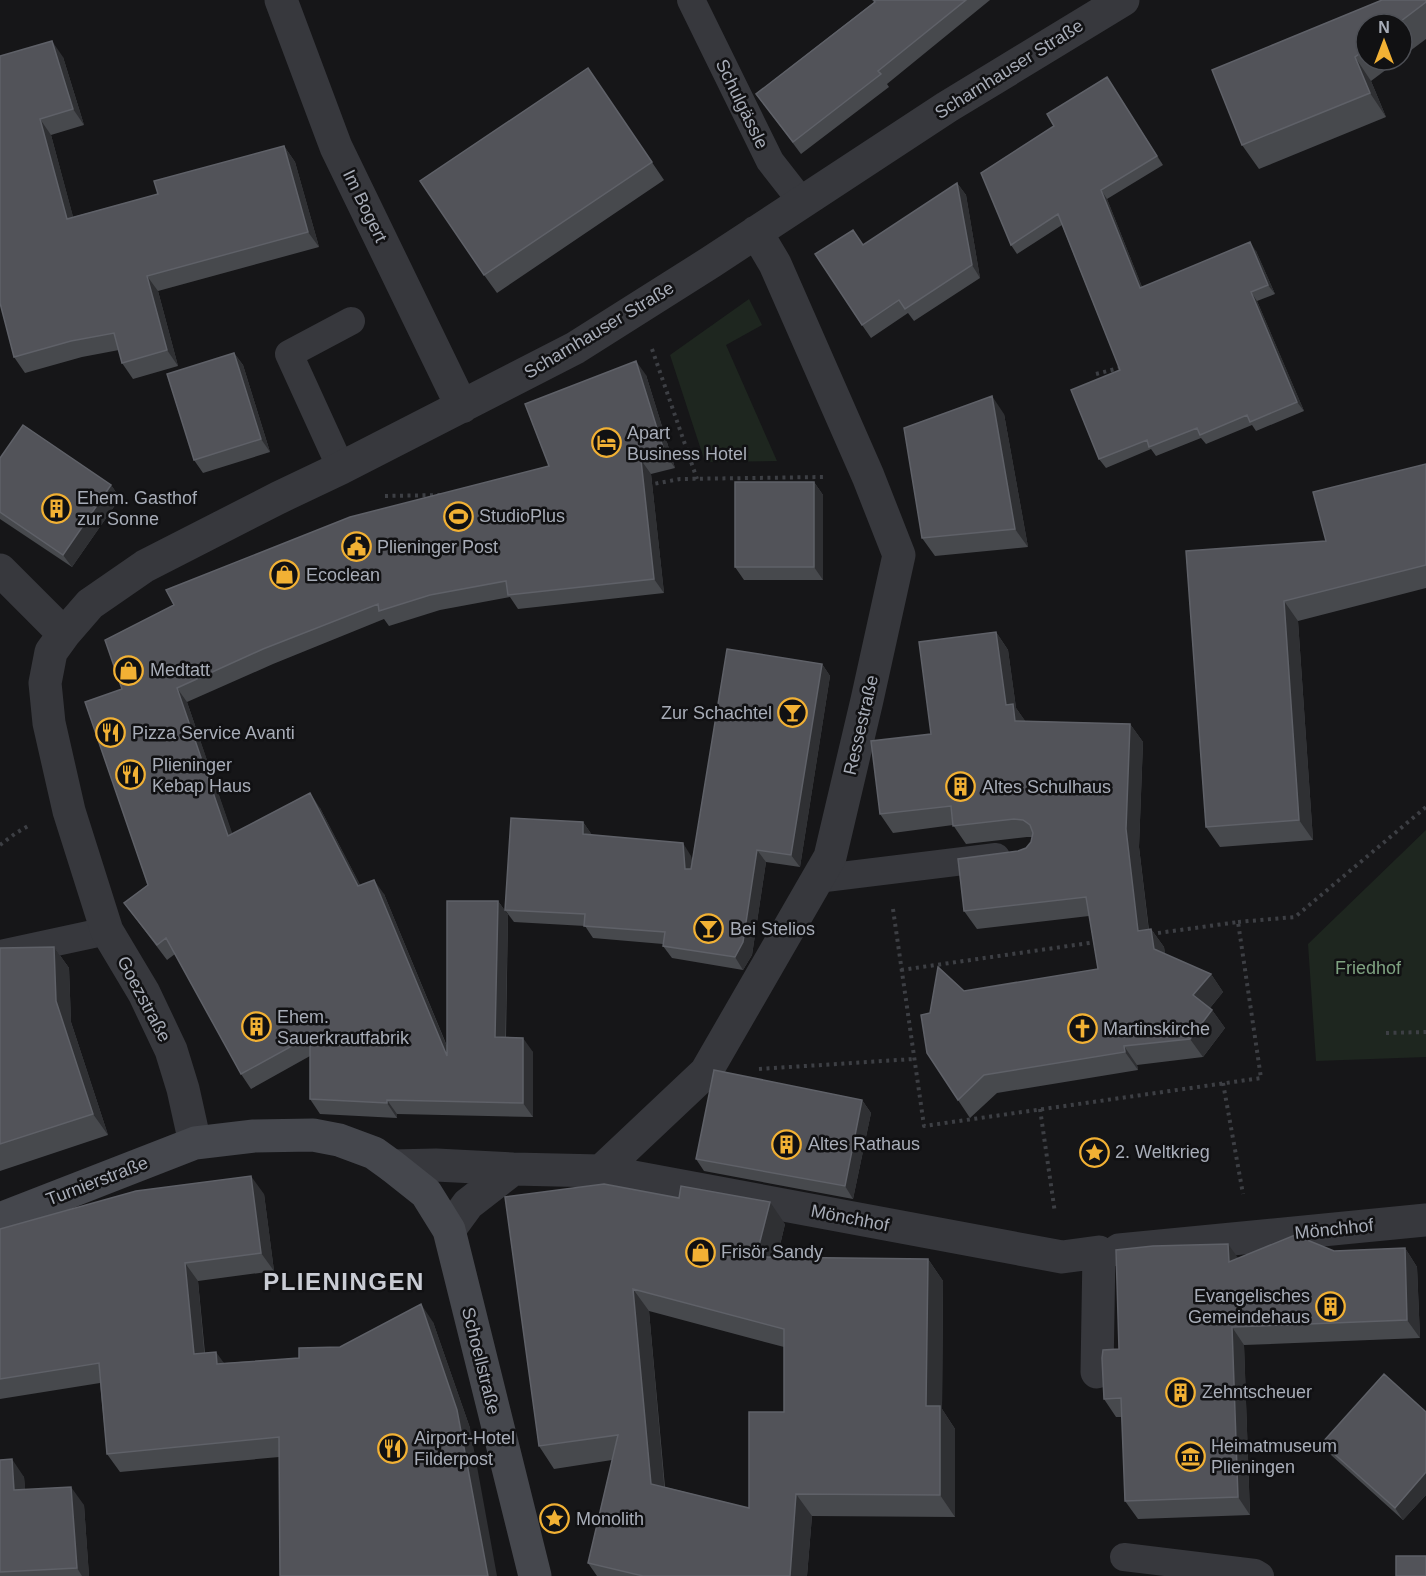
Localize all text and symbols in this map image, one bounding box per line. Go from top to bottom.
north arrow [1354,12,1414,72]
street label: Scharnhauser Straße [931,15,1087,123]
text: N [1378,19,1390,36]
street label: Schulgässle [712,56,772,152]
street label: Im Bogert [339,167,391,245]
street label: Scharnhauser Straße [521,277,677,383]
place label: Apart Business Hotel [627,423,747,464]
hotel icon: Apart Business Hotel [590,427,622,459]
place label: Ehem. Gasthof zur Sonne [77,488,198,529]
building icon: Ehem. Gasthof zur Sonne [40,492,72,524]
sports icon: StudioPlus [442,500,474,532]
place label: StudioPlus [479,506,565,526]
public building icon: Plieninger Post [340,531,372,563]
place label: Plieninger Post [377,537,498,557]
shop icon: Ecoclean [269,559,301,591]
place label: Ecoclean [306,565,380,585]
shop icon: Medtatt [113,654,145,686]
place label: Medtatt [150,660,210,680]
street label: Ressestraße [840,673,882,777]
bar icon: Zur Schachtel [777,697,809,729]
place label: Zur Schachtel [661,703,772,723]
restaurant icon: Pizza Service Avanti [95,717,127,749]
place label: Pizza Service Avanti [132,723,295,743]
place label: Plieninger Kebap Haus [152,755,251,796]
restaurant icon: Plieninger Kebap Haus [115,759,147,791]
building icon: Altes Schulhaus [945,771,977,803]
place label: Altes Schulhaus [982,777,1111,797]
bar icon: Bei Stelios [693,913,725,945]
place label: Bei Stelios [730,919,815,939]
street label: Goezstraße [113,953,175,1045]
park label: Friedhof [1335,958,1402,978]
place label: Ehem. Sauerkrautfabrik [277,1007,410,1048]
building icon: Ehem. Sauerkrautfabrik [240,1011,272,1043]
church icon: Martinskirche [1066,1013,1098,1045]
place label: Martinskirche [1103,1019,1210,1039]
building icon: Altes Rathaus [771,1128,803,1160]
place label: Altes Rathaus [808,1134,920,1154]
place icon: 2. Weltkrieg [1078,1136,1110,1168]
place label: 2. Weltkrieg [1115,1142,1210,1162]
street label: Turnierstraße [43,1152,151,1210]
street label: Mönchhof [809,1201,892,1236]
street label: Mönchhof [1294,1215,1375,1243]
shop icon: Frisör Sandy [684,1236,716,1268]
place label: Frisör Sandy [721,1242,823,1262]
district label: PLIENINGEN [263,1268,425,1295]
place label: Evangelisches Gemeindehaus [1188,1286,1310,1327]
building icon: Evangelisches Gemeindehaus [1315,1290,1347,1322]
street label: Schoellstraße [458,1305,504,1417]
building icon: Zehntscheuer [1165,1376,1197,1408]
place label: Zehntscheuer [1202,1382,1312,1402]
place label: Airport-Hotel Filderpost [414,1428,515,1469]
restaurant icon: Airport-Hotel Filderpost [377,1432,409,1464]
place label: Heimatmuseum Plieningen [1211,1436,1337,1477]
museum icon: Heimatmuseum Plieningen [1174,1440,1206,1472]
place icon: Monolith [539,1503,571,1535]
place label: Monolith [576,1509,644,1529]

